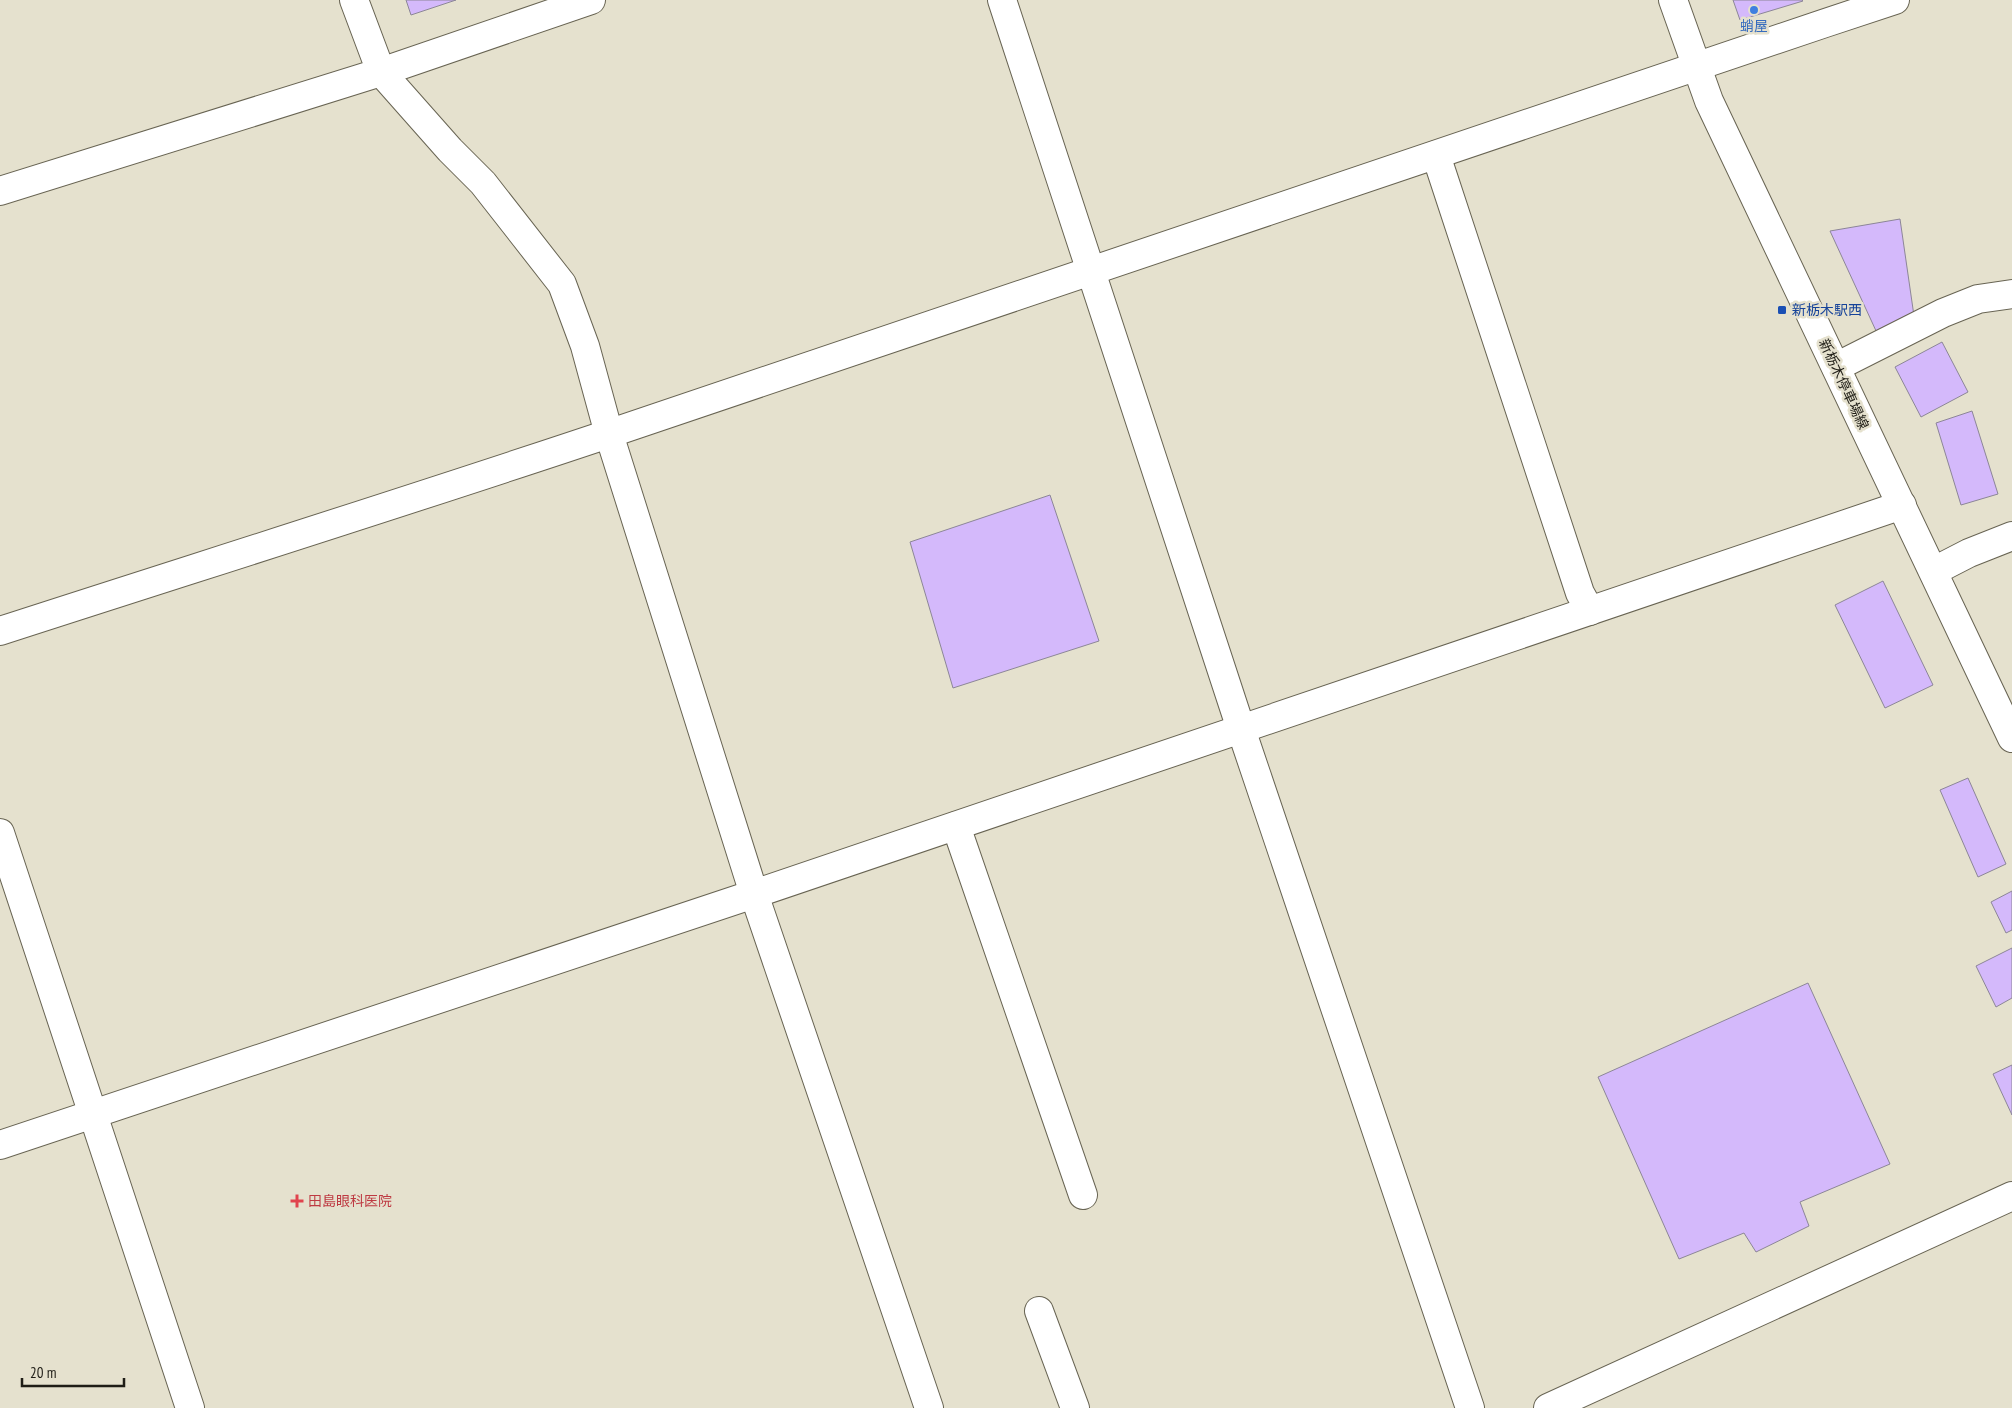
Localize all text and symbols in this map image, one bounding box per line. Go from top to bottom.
marker: 蛸屋 [1748,4,1760,16]
place label: 蛸屋 [1740,17,1768,35]
place label: 新栃木駅西 [1792,301,1862,319]
marker: 新栃木駅西 [1776,304,1788,316]
street label: 新栃木停車場線 [1815,336,1873,432]
place label: 田島眼科医院 [308,1192,392,1210]
marker: 田島眼科医院 [290,1194,304,1208]
scale bar [22,1356,125,1388]
text: 20 m [30,1363,56,1382]

